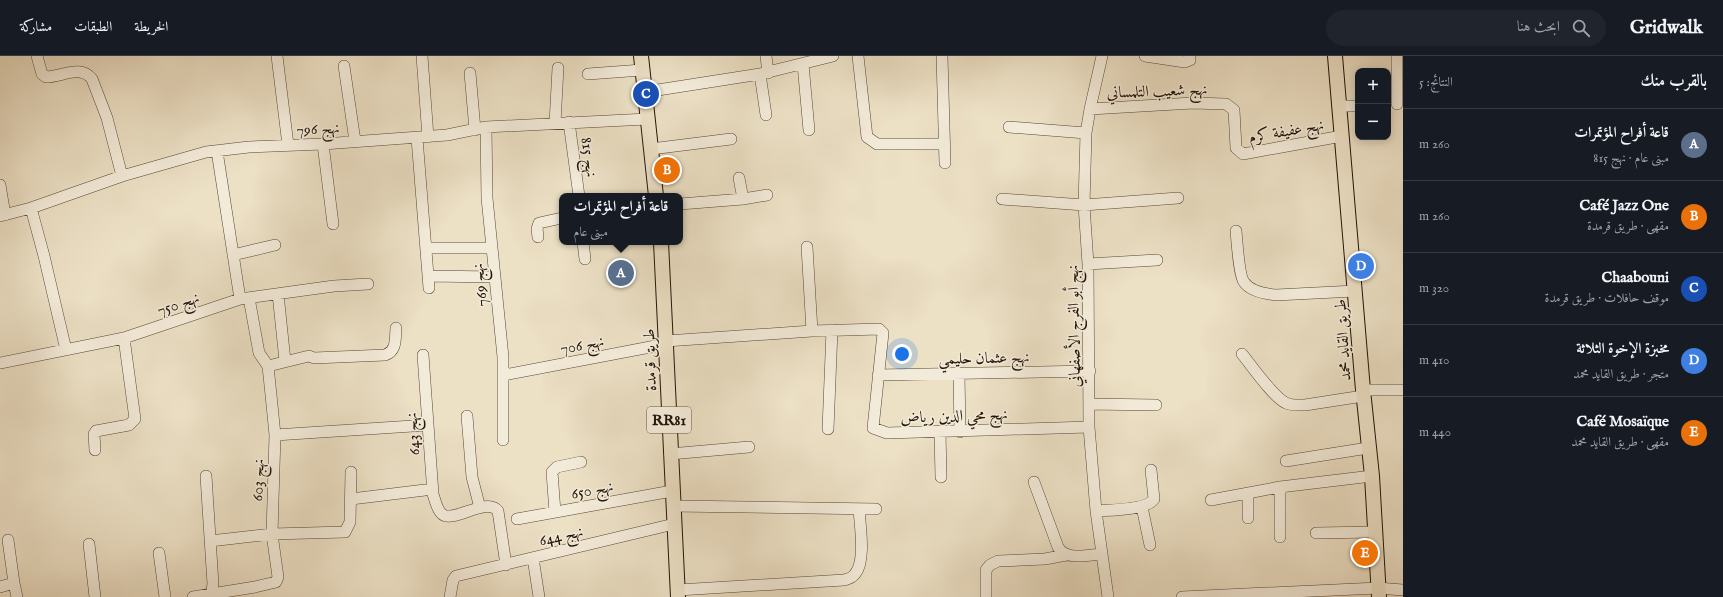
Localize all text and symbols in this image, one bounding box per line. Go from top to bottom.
search box [1326,10,1606,46]
text: Gridwalk [1630,16,1703,40]
text: ابحث هنا [1517,17,1560,36]
icon: search [1570,17,1592,39]
text: مشاركة [20,18,52,36]
text: الطبقات [74,18,112,36]
text: الخريطة [134,18,168,36]
map controls [1355,68,1391,140]
button: + [1355,68,1391,104]
text: بالقرب منك [1640,71,1707,92]
text: النتائج: 5 [1419,74,1453,91]
pin: C [633,79,659,109]
street label: نهج شعيب التلمساني [1106,80,1208,107]
button: − [1355,104,1391,140]
street label: نهج عفيفة كرم [1247,116,1326,151]
street label: نهج 796 [296,119,340,144]
text: قاعة أفراح المؤتمرات [1574,123,1669,142]
street label: نهج 815 [572,136,601,179]
text: 260 m [1419,136,1450,153]
text: A [1690,136,1698,153]
text: مبنى عام · نهج 815 [1593,150,1669,167]
pin: B [654,155,680,185]
popup [559,193,683,245]
text: Café Jazz One [1580,196,1669,215]
text: قاعة أفراح المؤتمرات [574,197,668,216]
text: 260 m [1419,208,1450,225]
text: B [1690,208,1698,225]
text: مقهى · طريق قرمدة [1587,218,1669,235]
text: مبنى عام [574,224,608,241]
pin: D [1348,251,1374,281]
pin: A [608,258,634,288]
street label: نهج 769 [469,262,496,307]
street label: نهج أبو الفرج الأصفهاني [1061,264,1089,387]
text: Chaabouni [1602,268,1669,287]
text: 320 m [1419,280,1449,297]
text: C [1689,280,1699,297]
street label: نهج 750 [155,288,203,324]
text: موقف حافلات · طريق قرمدة [1545,290,1669,307]
street label: طريق القايد محمد [1331,298,1357,381]
street label: طريق قرمدة [640,328,662,392]
street label: نهج 706 [559,332,607,363]
text: مخبزة الإخوة الثلاثة [1576,339,1669,358]
your location [892,344,912,364]
street label: نهج عثمان حليمي [938,348,1030,374]
text: 410 m [1419,352,1449,369]
text: D [1689,352,1699,369]
text: متجر · طريق القايد محمد [1573,366,1669,383]
street label: نهج محي الدين رياض [900,405,1008,433]
road number: RR81 [647,407,691,433]
street label: نهج 643 [403,412,428,456]
text: Café Mosaïque [1576,412,1669,431]
text: 440 m [1419,424,1451,441]
text: E [1690,424,1699,441]
text: مقهى · طريق القايد محمد [1571,434,1669,451]
street label: نهج 603 [248,458,273,502]
street label: نهج 650 [570,477,616,508]
street label: نهج 644 [537,522,586,555]
pin: E [1352,538,1378,568]

